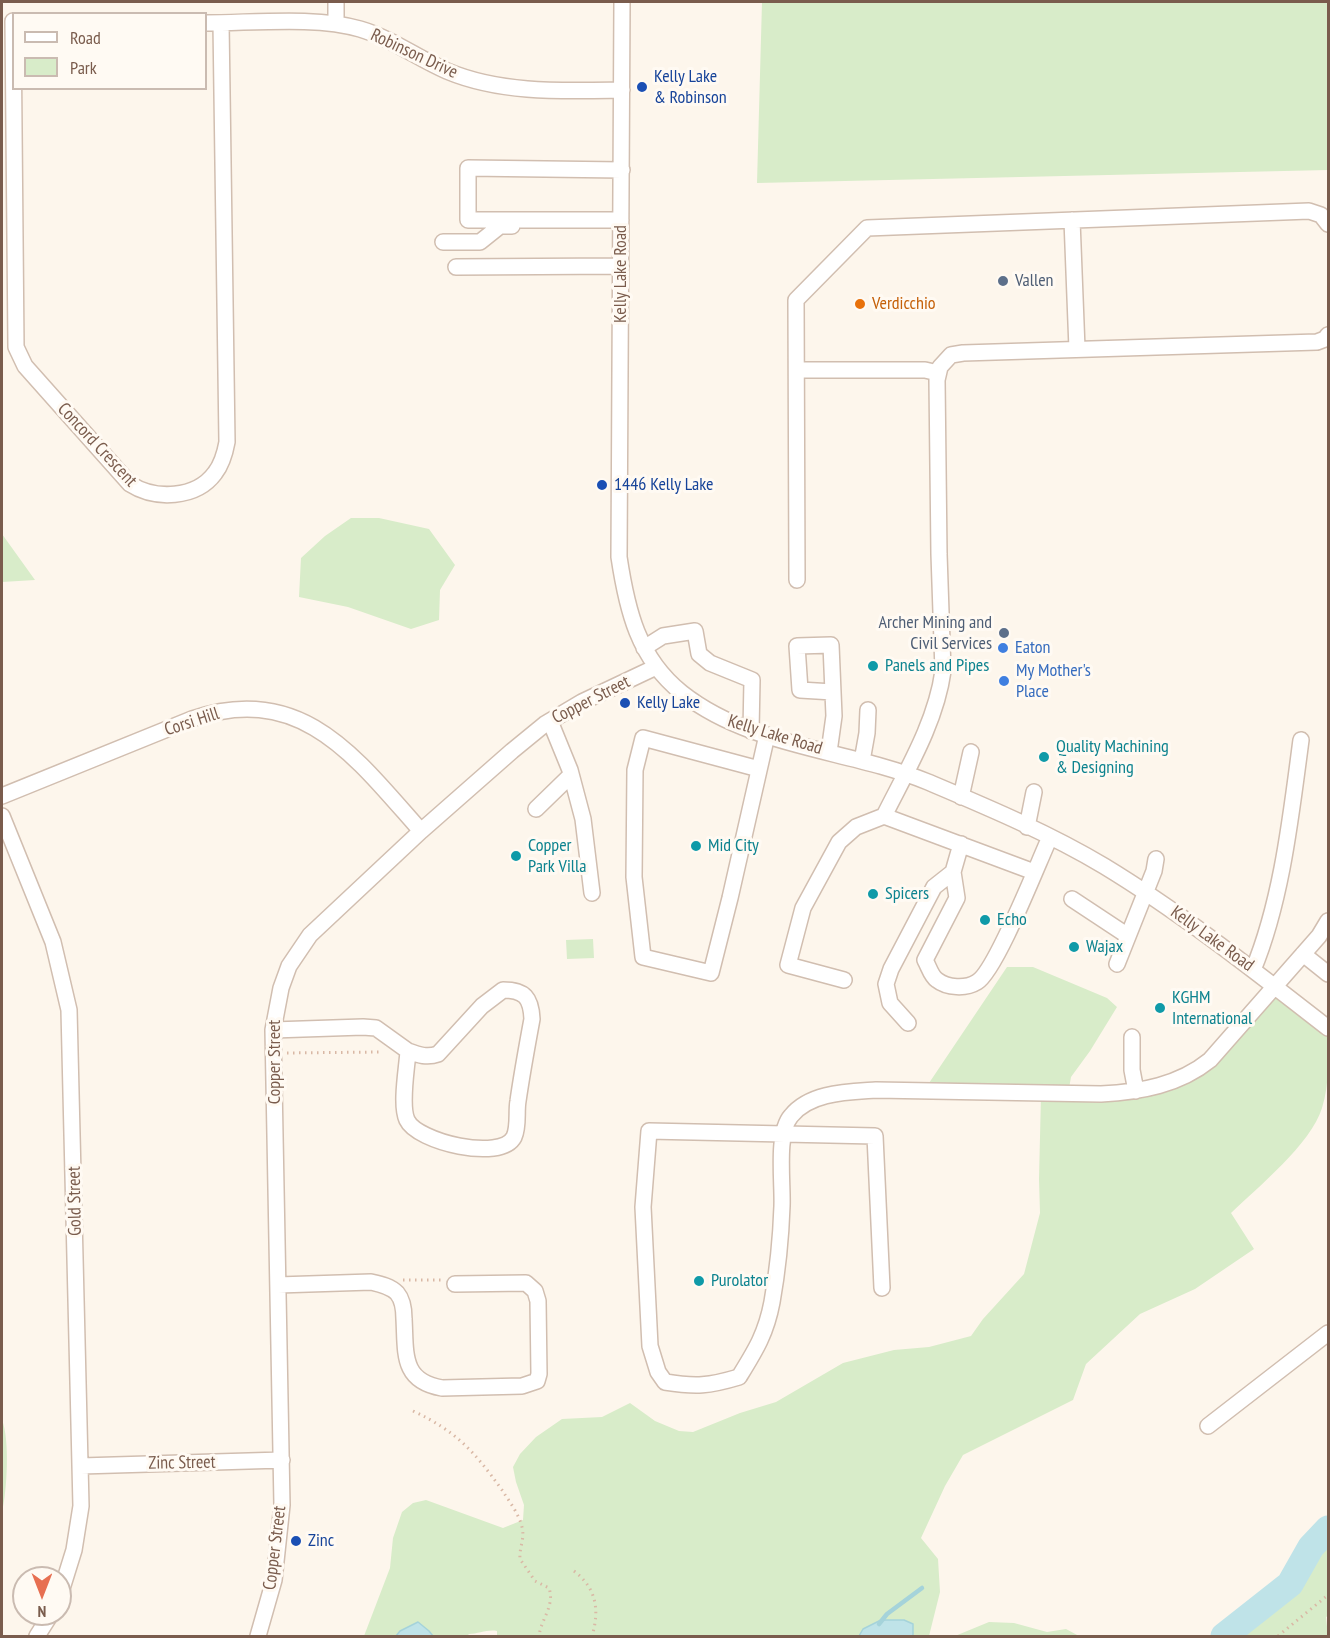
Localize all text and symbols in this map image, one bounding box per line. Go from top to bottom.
legend [12,12,207,90]
street label: Robinson Drive [367,24,461,84]
text: Road [70,26,101,49]
text: Park [70,56,97,79]
place label: Kelly Lake & Robinson [654,66,727,109]
marker: Kelly Lake & Robinson [635,80,649,94]
street label: Kelly Lake Road [610,225,632,323]
place label: Vallen [1015,270,1054,292]
marker: Vallen [996,274,1010,288]
place label: Verdicchio [872,293,936,315]
marker: Verdicchio [853,297,867,311]
street label: Concord Crescent [53,399,141,491]
place label: 1446 Kelly Lake [614,474,713,496]
marker: 1446 Kelly Lake [595,478,609,492]
place label: Archer Mining and Civil Services [878,612,992,654]
marker: Archer Mining and Civil Services [997,626,1011,640]
place label: Eaton [1015,637,1050,659]
marker: Eaton [996,641,1010,655]
place label: Panels and Pipes [885,655,989,677]
marker: Panels and Pipes [866,659,880,673]
place label: My Mother's Place [1016,660,1091,702]
street label: Copper Street [548,671,634,729]
marker: My Mother's Place [997,674,1011,688]
place label: Kelly Lake [637,692,700,714]
marker: Kelly Lake [618,696,632,710]
street label: Corsi Hill [162,703,222,741]
street label: Kelly Lake Road [725,710,825,760]
place label: Quality Machining & Designing [1056,736,1169,778]
marker: Quality Machining & Designing [1037,750,1051,764]
place label: Copper Park Villa [528,835,586,878]
place label: Mid City [708,835,759,857]
marker: Mid City [689,839,703,853]
marker: Copper Park Villa [509,849,523,863]
place label: Spicers [885,883,929,905]
marker: Spicers [866,887,880,901]
street label: Kelly Lake Road [1166,902,1258,976]
place label: Echo [997,909,1027,931]
marker: Echo [978,913,992,927]
place label: Wajax [1086,936,1123,958]
marker: Wajax [1067,940,1081,954]
place label: KGHM International [1172,987,1252,1030]
marker: KGHM International [1153,1001,1167,1015]
street label: Copper Street [264,1020,286,1104]
street label: Gold Street [64,1166,86,1236]
place label: Purolator [711,1270,768,1292]
marker: Purolator [692,1274,706,1288]
street label: Zinc Street [148,1452,216,1474]
street label: Copper Street [259,1505,291,1591]
place label: Zinc [308,1530,334,1552]
marker: Zinc [289,1534,303,1548]
north arrow [12,1566,72,1626]
text: N [38,1602,46,1622]

